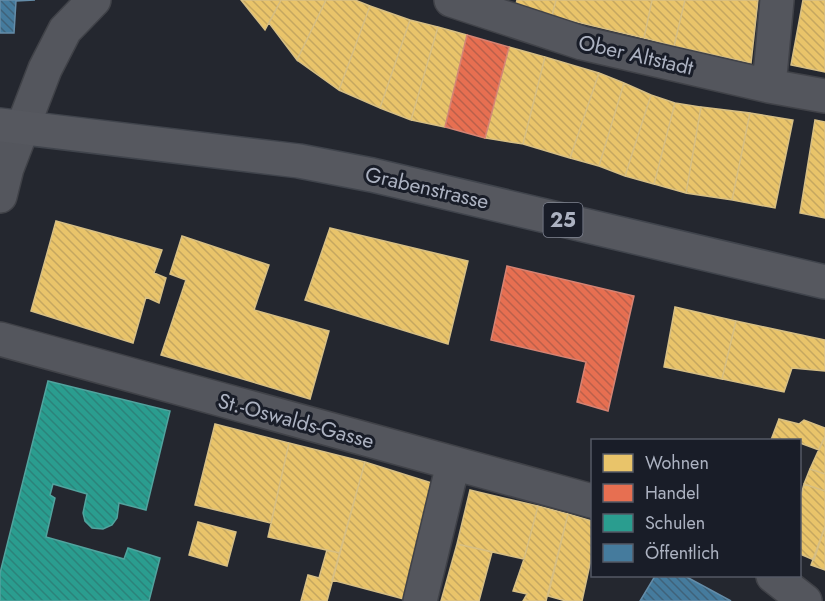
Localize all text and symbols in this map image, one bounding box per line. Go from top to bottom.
street label: Ober Altstadt [576,27,696,83]
street label: Grabenstrasse [362,159,492,217]
road number: 25 [544,203,582,237]
street label: St.-Oswalds-Gasse [215,386,378,456]
legend [591,439,801,577]
text: Wohnen [645,450,709,476]
text: Handel [645,480,700,506]
text: Schulen [645,510,705,536]
text: Öffentlich [645,540,719,566]

